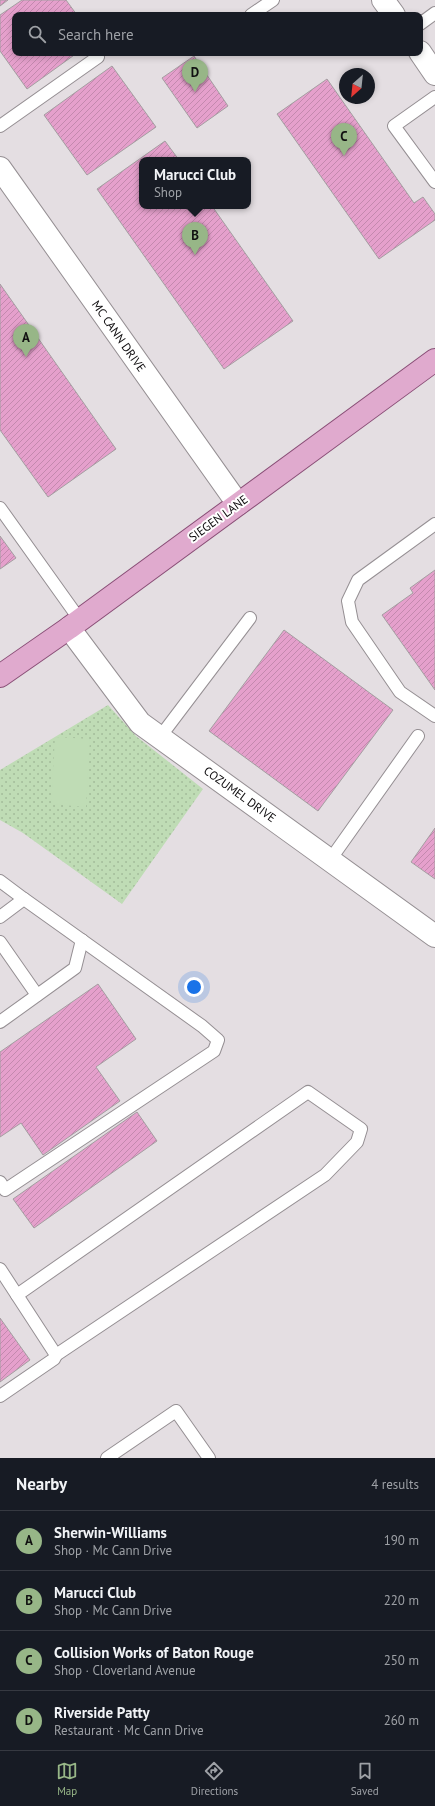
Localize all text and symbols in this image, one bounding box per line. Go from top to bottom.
search box [12,12,423,56]
icon: search [26,23,48,45]
text: Search here [58,25,134,44]
pin: D [182,59,208,92]
north arrow [339,68,375,104]
pin: C [331,123,357,156]
popup [139,157,251,209]
text: Marucci Club [154,165,236,184]
text: Shop [154,184,182,201]
pin: B [182,222,208,255]
street label: MC CANN DRIVE [89,297,149,375]
pin: A [13,324,39,357]
street label: SIEGEN LANE [186,492,250,544]
street label: COZUMEL DRIVE [201,763,279,825]
your location [184,977,204,997]
text: Nearby [16,1473,67,1495]
text: 4 results [371,1476,419,1493]
text: Sherwin-Williams [54,1523,167,1542]
text: A [25,1532,33,1549]
text: 190 m [384,1532,419,1549]
text: Shop · Mc Cann Drive [54,1542,172,1559]
text: Marucci Club [54,1583,136,1602]
text: B [25,1592,33,1609]
text: 220 m [384,1592,419,1609]
text: Shop · Mc Cann Drive [54,1602,172,1619]
text: Collision Works of Baton Rouge [54,1643,254,1662]
text: C [25,1652,33,1669]
text: 250 m [384,1652,419,1669]
text: Shop · Cloverland Avenue [54,1662,196,1679]
text: Riverside Patty [54,1703,150,1722]
text: D [25,1712,33,1729]
text: 260 m [384,1712,419,1729]
text: Restaurant · Mc Cann Drive [54,1722,204,1739]
tab: Map [56,1760,78,1798]
tab: Directions [191,1760,238,1798]
tab: Saved [351,1760,379,1798]

